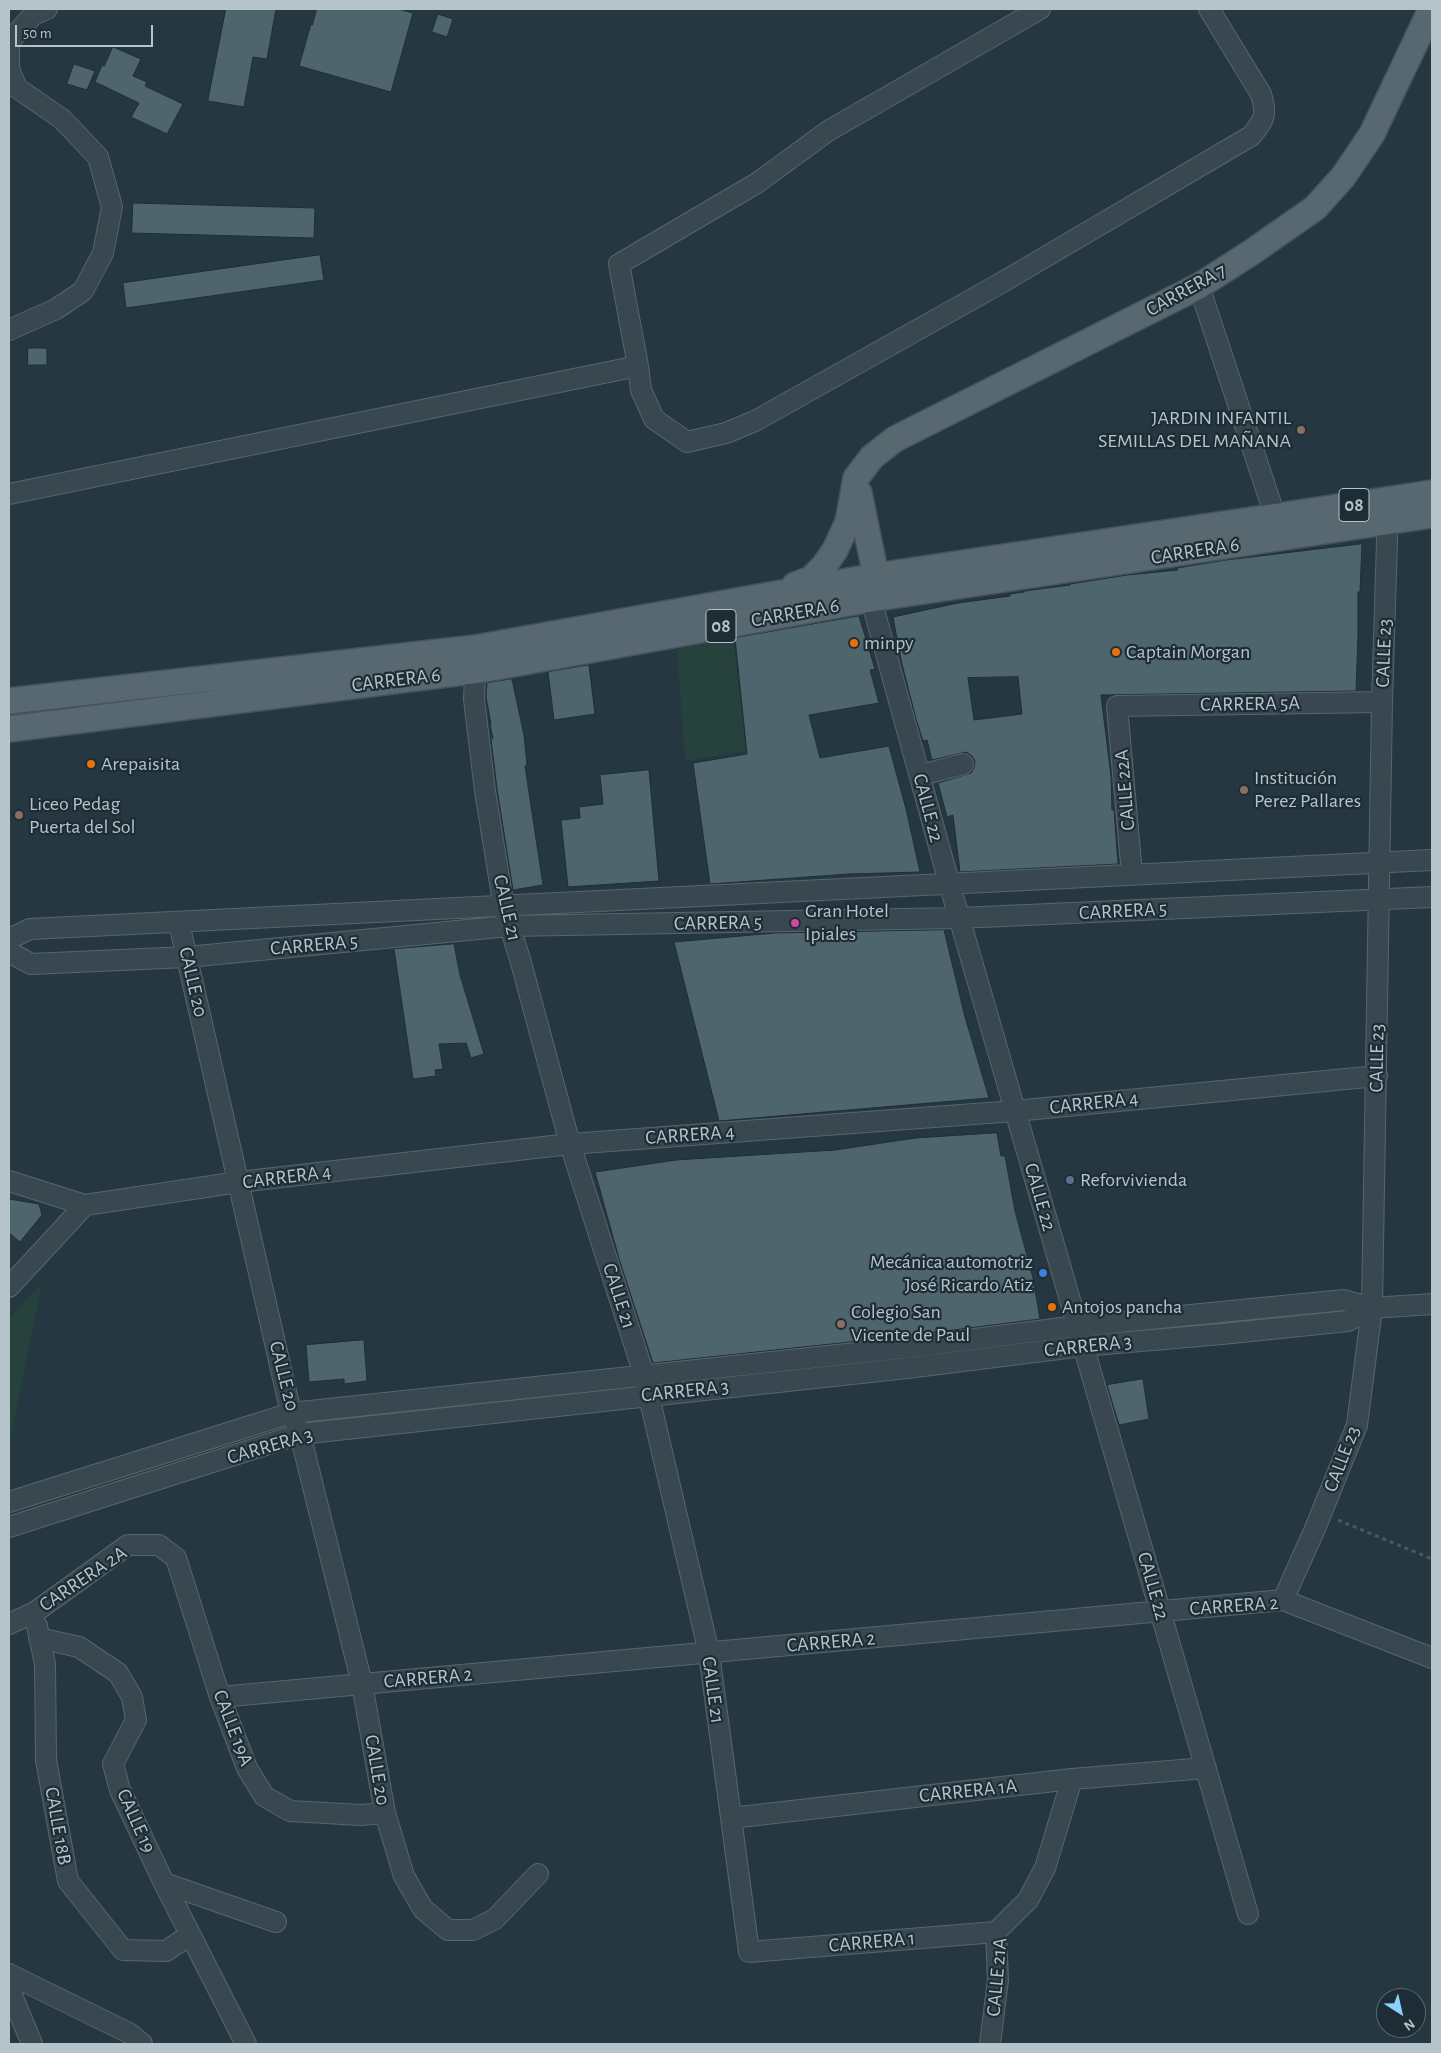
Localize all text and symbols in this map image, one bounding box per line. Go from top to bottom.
scale bar [18,15,155,47]
text: 50 m [23,26,52,41]
street label: CARRERA 7 [1142,258,1230,322]
place label: JARDIN INFANTIL SEMILLAS DEL MAÑANA [1098,406,1291,453]
marker: JARDIN INFANTIL SEMILLAS DEL MAÑANA [1295,424,1307,436]
road number: 08 [1339,488,1369,522]
street label: CARRERA 6 [1149,532,1241,570]
street label: CARRERA 6 [749,593,841,633]
road number: 08 [706,610,736,642]
street label: CALLE 23 [1371,618,1397,688]
place label: minpy [864,631,914,655]
marker: minpy [848,637,860,649]
place label: Captain Morgan [1126,640,1250,664]
marker: Captain Morgan [1110,646,1122,658]
street label: CARRERA 6 [350,663,442,697]
street label: CARRERA 5A [1200,691,1300,717]
street label: CALLE 22A [1110,748,1140,832]
place label: Arepaisita [101,752,180,776]
marker: Arepaisita [85,758,97,770]
place label: Institución Perez Pallares [1254,766,1361,813]
street label: CALLE 22 [907,771,949,845]
marker: Institución Perez Pallares [1238,784,1250,796]
place label: Liceo Pedag Puerta del Sol [29,792,136,839]
marker: Liceo Pedag Puerta del Sol [13,809,25,821]
street label: CALLE 21 [488,872,526,944]
street label: CARRERA 5 [1078,897,1168,925]
place label: Gran Hotel Ipiales [805,899,889,946]
street label: CARRERA 5 [674,910,762,936]
marker: Gran Hotel Ipiales [789,917,801,929]
street label: CARRERA 5 [269,929,359,961]
street label: CALLE 20 [173,945,213,1019]
street label: CALLE 23 [1364,1023,1390,1093]
street label: CARRERA 4 [1048,1086,1140,1120]
street label: CARRERA 4 [645,1120,735,1150]
street label: CARRERA 4 [241,1160,333,1194]
street label: CALLE 22 [1019,1160,1061,1234]
place label: Reforvivienda [1080,1168,1187,1192]
marker: Reforvivienda [1064,1174,1076,1186]
place label: Mecánica automotriz José Ricardo Atiz [870,1250,1033,1297]
street label: CALLE 21 [597,1260,641,1332]
marker: Mecánica automotriz José Ricardo Atiz [1037,1267,1049,1279]
place label: Antojos pancha [1062,1295,1182,1319]
place label: Colegio San Vicente de Paul [851,1300,970,1347]
marker: Antojos pancha [1046,1301,1058,1313]
marker: Colegio San Vicente de Paul [835,1318,847,1330]
street label: CARRERA 3 [1043,1329,1133,1363]
street label: CALLE 20 [264,1339,304,1413]
street label: CARRERA 3 [640,1374,730,1408]
street label: CARRERA 3 [224,1422,316,1470]
street label: CALLE 23 [1318,1423,1366,1495]
street label: CARRERA 2A [35,1541,131,1617]
street label: CALLE 22 [1132,1549,1174,1623]
street label: CARRERA 2 [1189,1591,1279,1621]
street label: CARRERA 2 [786,1626,876,1658]
street label: CALLE 21 [696,1655,730,1725]
street label: CARRERA 2 [383,1662,473,1694]
street label: CALLE 19A [208,1687,258,1769]
street label: CALLE 20 [359,1733,395,1807]
street label: CARRERA 1A [918,1774,1018,1808]
street label: CALLE 18B [39,1785,77,1867]
street label: CALLE 19 [111,1785,161,1857]
street label: CARRERA 1 [828,1926,916,1958]
street label: CALLE 21A [982,1937,1012,2017]
north arrow [1376,1988,1426,2038]
text: N [1401,2016,1417,2033]

